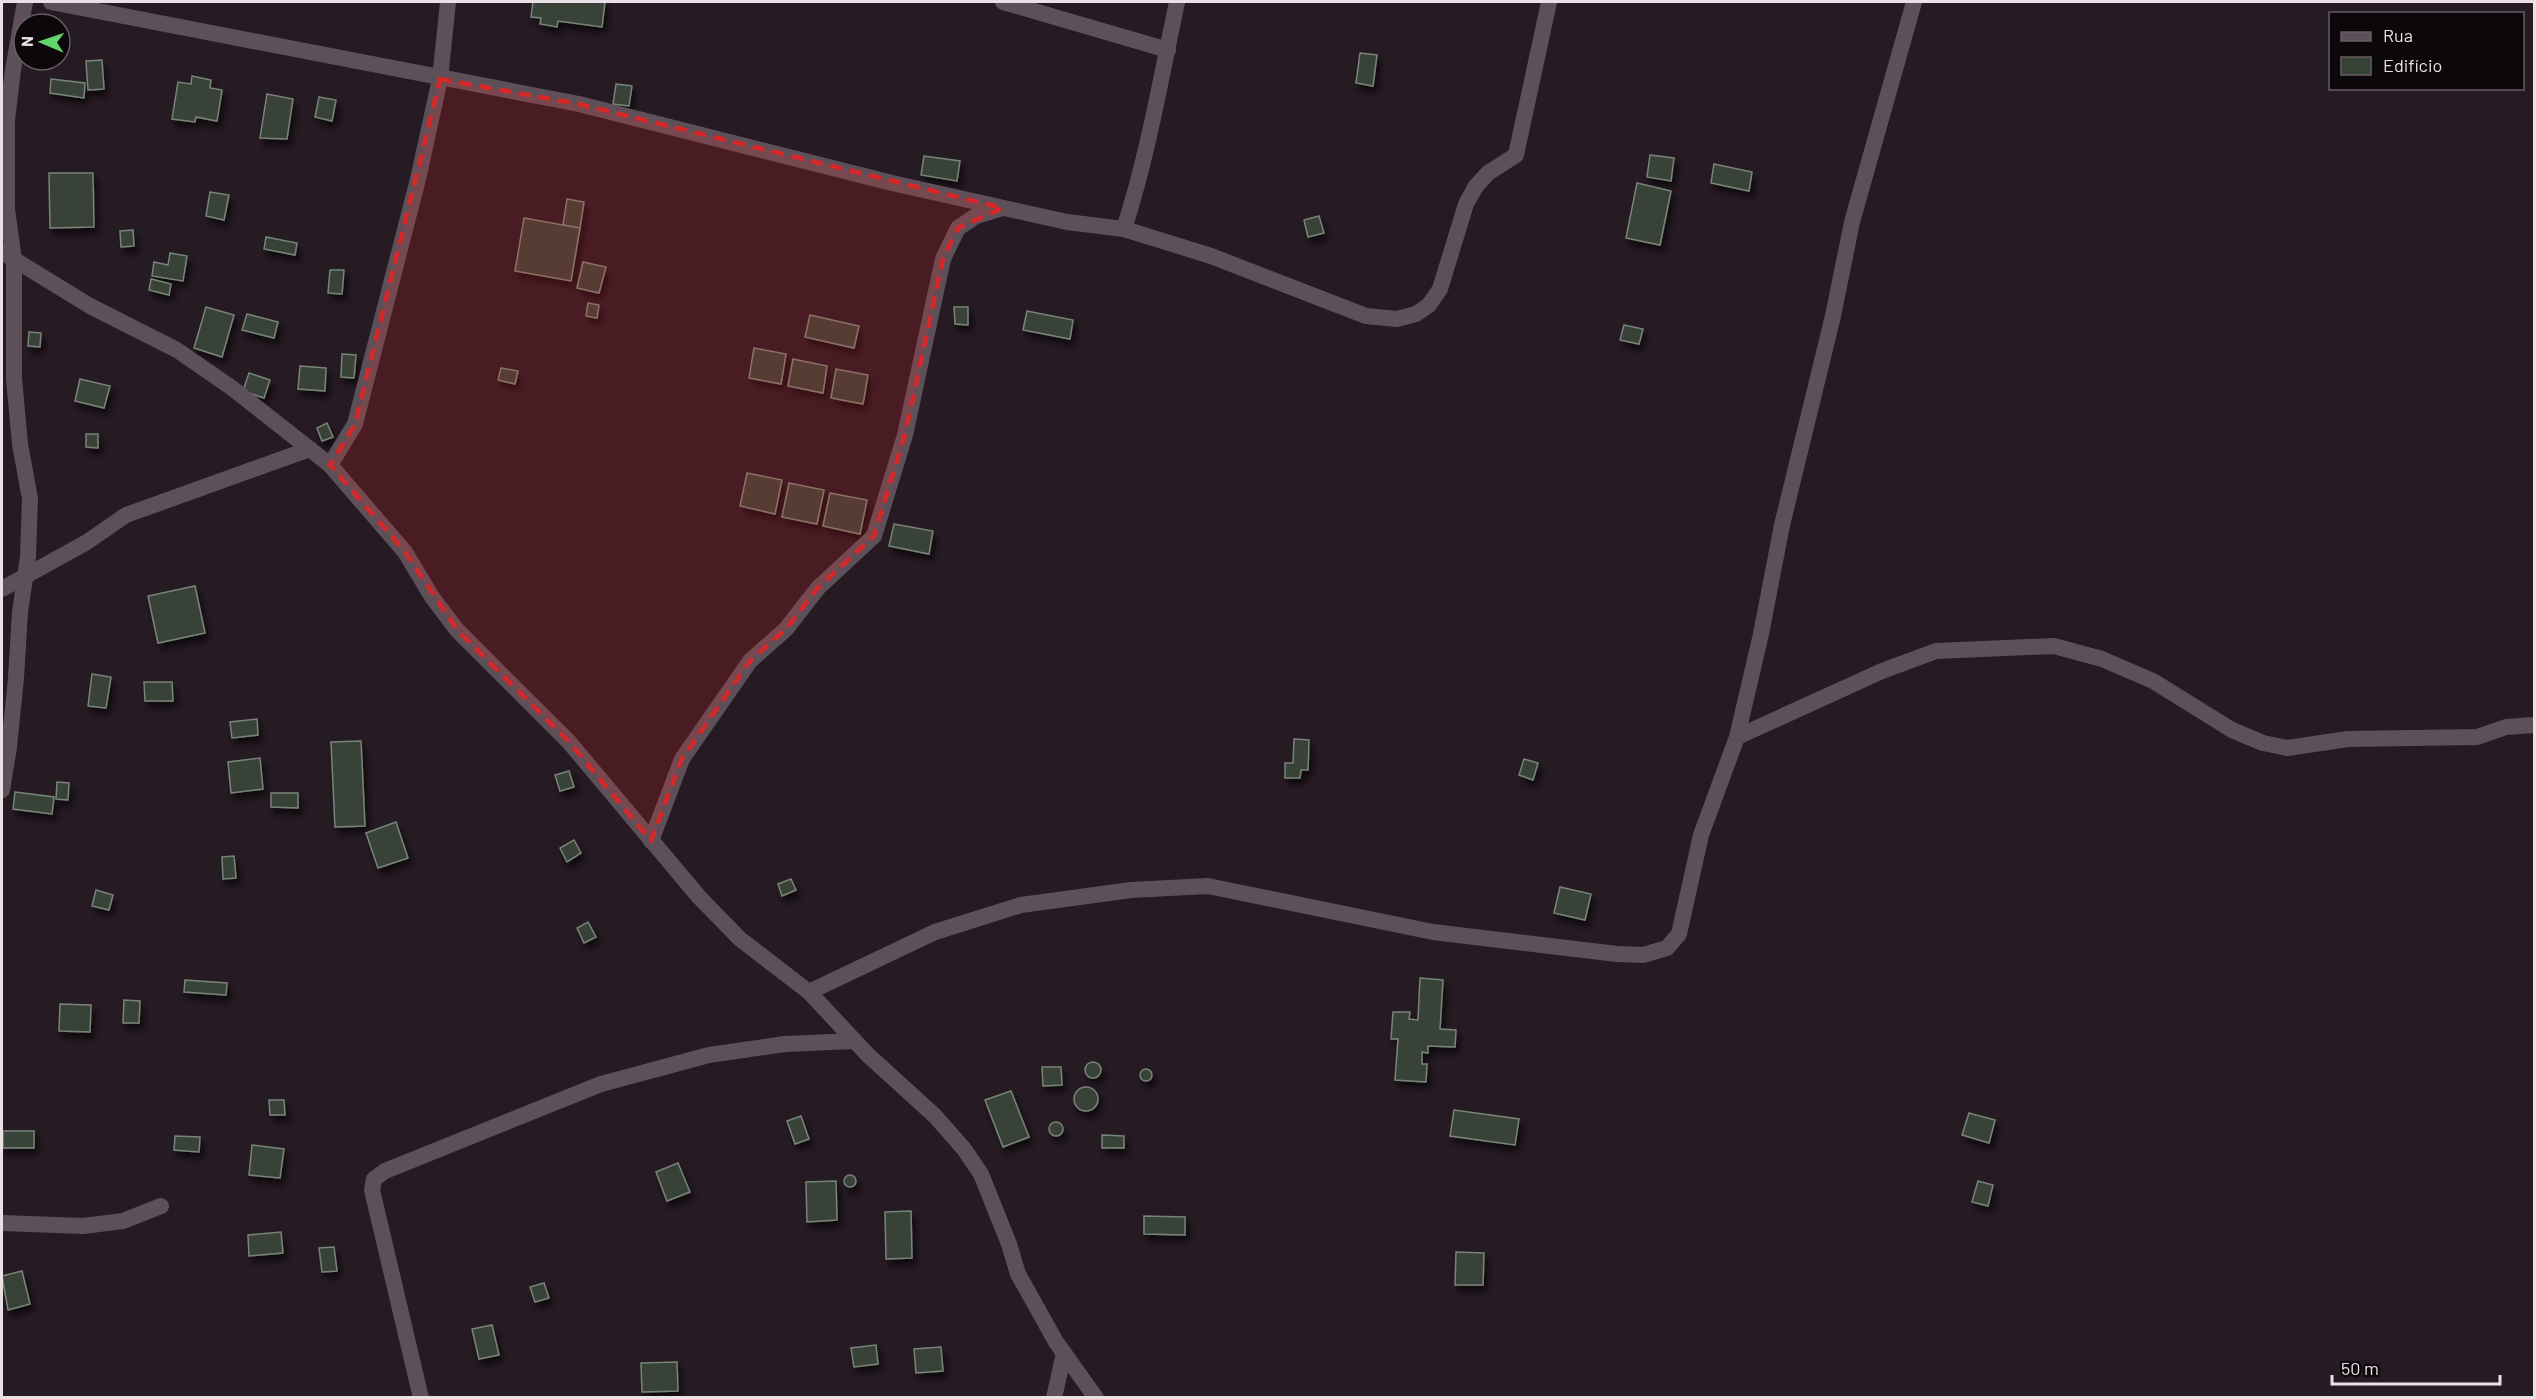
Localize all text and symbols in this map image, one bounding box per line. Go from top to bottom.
north arrow [12,12,72,72]
legend [2329,12,2524,90]
text: Rua [2383,24,2413,46]
text: N [17,36,36,47]
text: Edifício [2383,54,2442,76]
scale bar [2332,1348,2500,1386]
text: 50 m [2341,1357,2379,1379]

